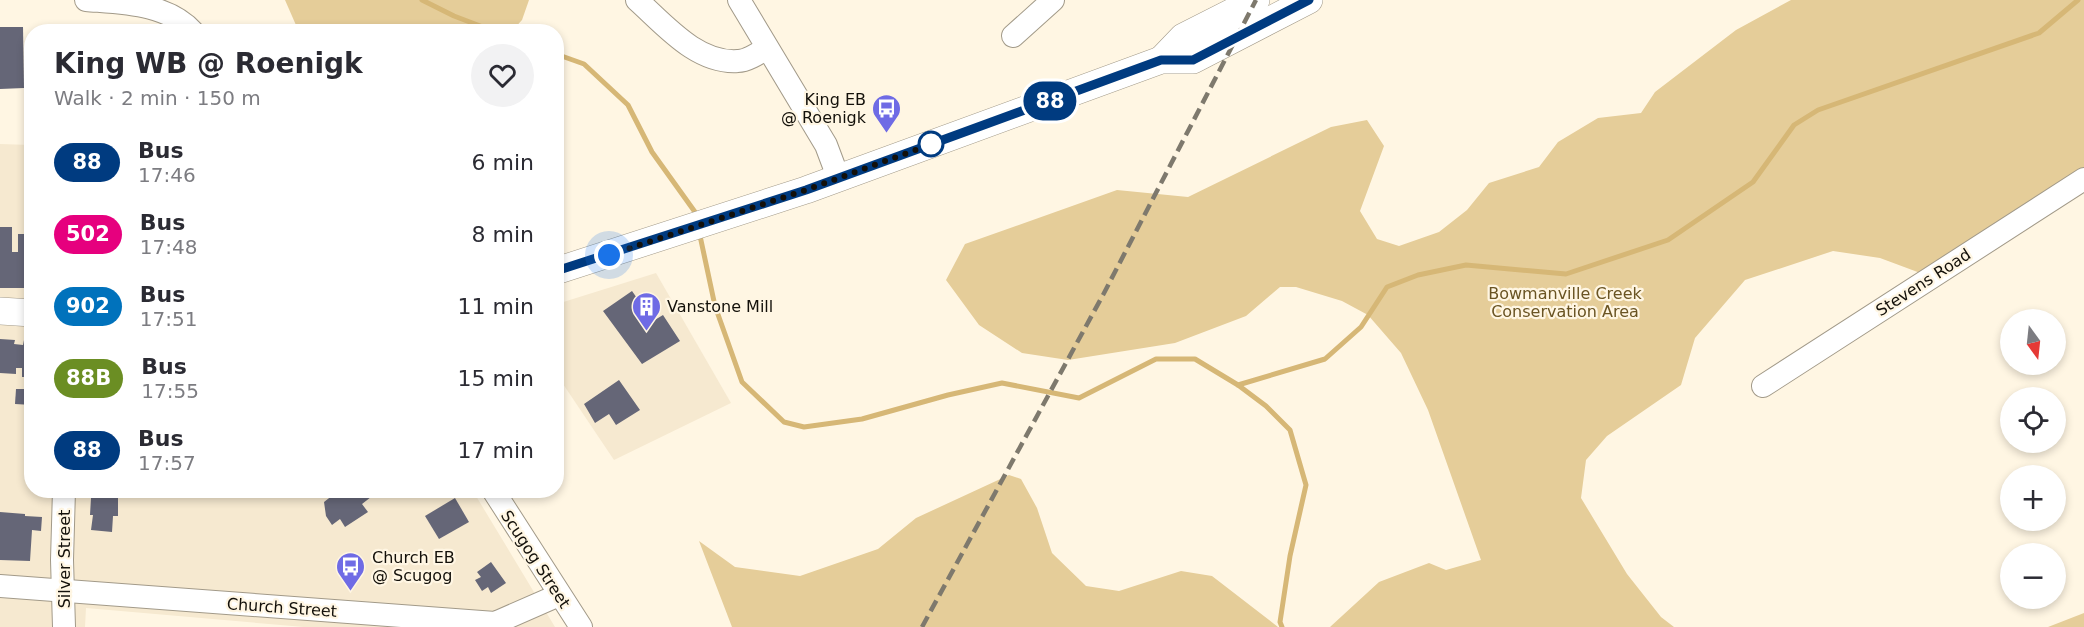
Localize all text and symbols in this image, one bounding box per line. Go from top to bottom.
button: heart [471,44,534,107]
text: King WB @ Roenigk [54,47,363,80]
line badge: 88 [1023,82,1077,120]
text: Walk · 2 min · 150 m [54,86,261,110]
text: 88 [1035,89,1065,113]
place label: King EB @ Roenigk [781,90,867,127]
bus stop icon: King EB @ Roenigk [871,92,903,134]
unlabelled marker [918,131,944,157]
text: Bus [138,138,184,163]
text: 88 [72,150,102,174]
text: 6 min [472,150,534,175]
text: 17:46 [138,163,196,187]
text: Bus [140,210,185,235]
text: 502 [66,222,110,246]
text: 8 min [472,222,534,247]
text: 17:48 [140,235,197,259]
your location [594,240,624,270]
street label: Stevens Road [1872,245,1974,320]
text: Bus [140,282,185,307]
park label: Bowmanville Creek Conservation Area [1488,284,1642,321]
building icon: Vanstone Mill [630,290,662,332]
text: 902 [66,294,110,318]
text: 11 min [458,294,534,319]
place label: Vanstone Mill [667,297,773,316]
text: 17:51 [140,307,197,331]
north arrow [2000,309,2066,375]
map controls [2000,309,2066,609]
text: Bus [141,354,187,379]
text: 88B [66,366,111,390]
text: 15 min [458,366,534,391]
text: 17:55 [141,379,199,403]
button: locate [2000,387,2066,453]
text: Bus [138,426,184,451]
text: 88 [72,438,102,462]
text: 17 min [458,438,534,463]
text: 17:57 [138,451,196,475]
button: + [2000,465,2066,531]
street label: Scugog Street [497,507,574,612]
street label: Silver Street [55,510,74,608]
button: − [2000,543,2066,609]
place label: Church EB @ Scugog [372,548,455,585]
bus stop icon: Church EB @ Scugog [335,550,367,592]
street label: Church Street [226,594,338,621]

